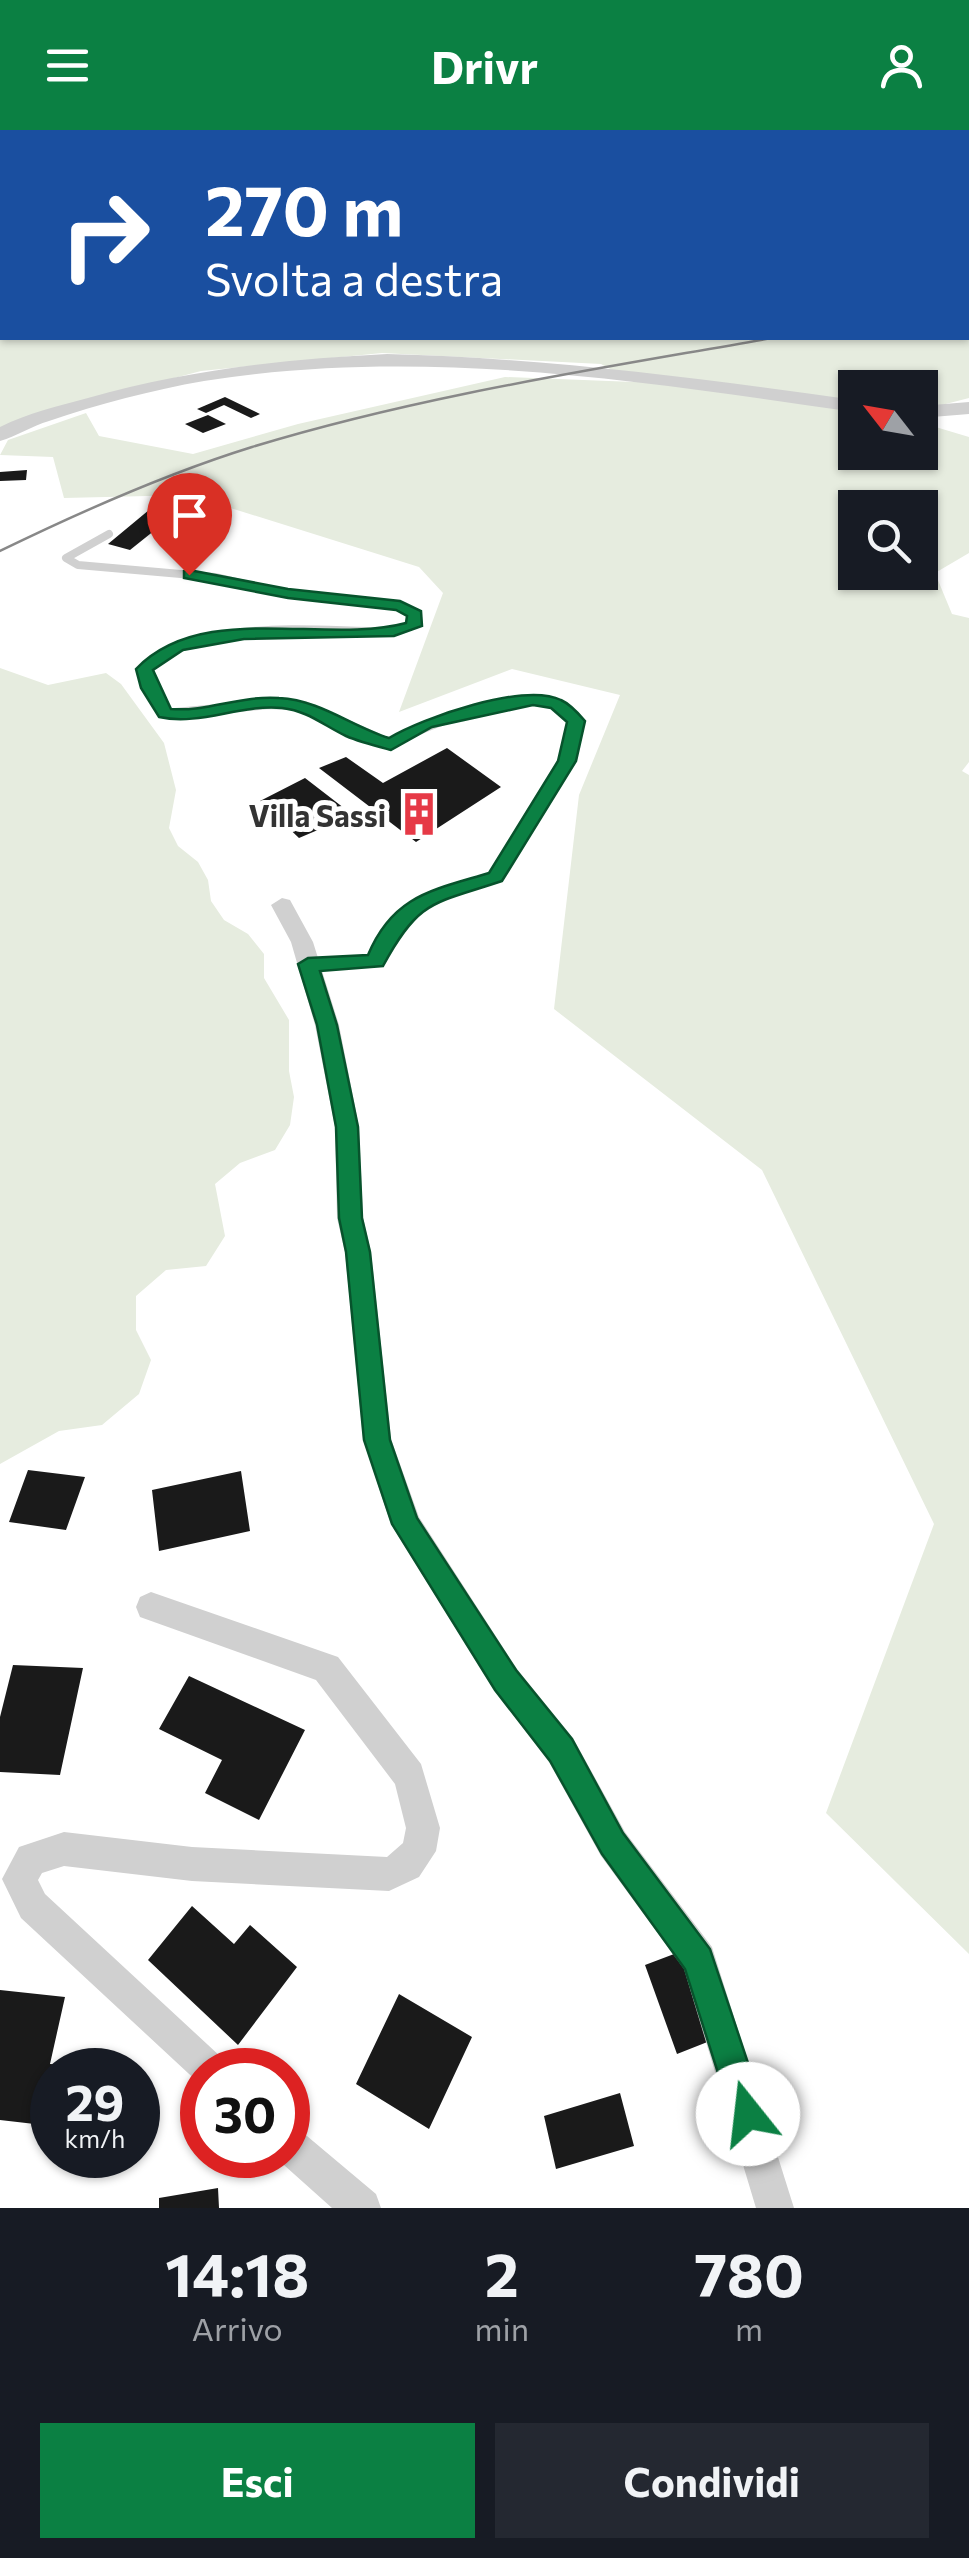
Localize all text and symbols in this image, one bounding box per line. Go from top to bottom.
icon: menu [40,38,95,93]
text: Drivr [431,38,538,93]
icon: person [874,38,929,93]
text: 270 m [205,165,403,250]
icon: right [40,170,170,300]
text: Svolta a destra [205,250,503,305]
north arrow [838,370,938,470]
map controls [838,370,938,590]
pin [147,473,232,576]
icon: arrive [162,488,217,543]
button: search [838,490,938,590]
building icon: Villa Sassi [395,790,443,838]
place label: Villa Sassi [248,796,386,833]
speed limit sign: 30 [180,2048,310,2178]
position arrow [696,2062,800,2166]
text: 29 [65,2070,124,2131]
text: km/h [65,2123,125,2153]
text: 14:18 [165,2236,309,2309]
text: 2 [485,2236,519,2309]
text: 780 [694,2236,804,2309]
text: Arrivo [192,2308,283,2348]
text: min [475,2308,529,2348]
text: m [735,2308,763,2348]
button: Esci [40,2423,475,2538]
button: Condividi [495,2423,929,2538]

